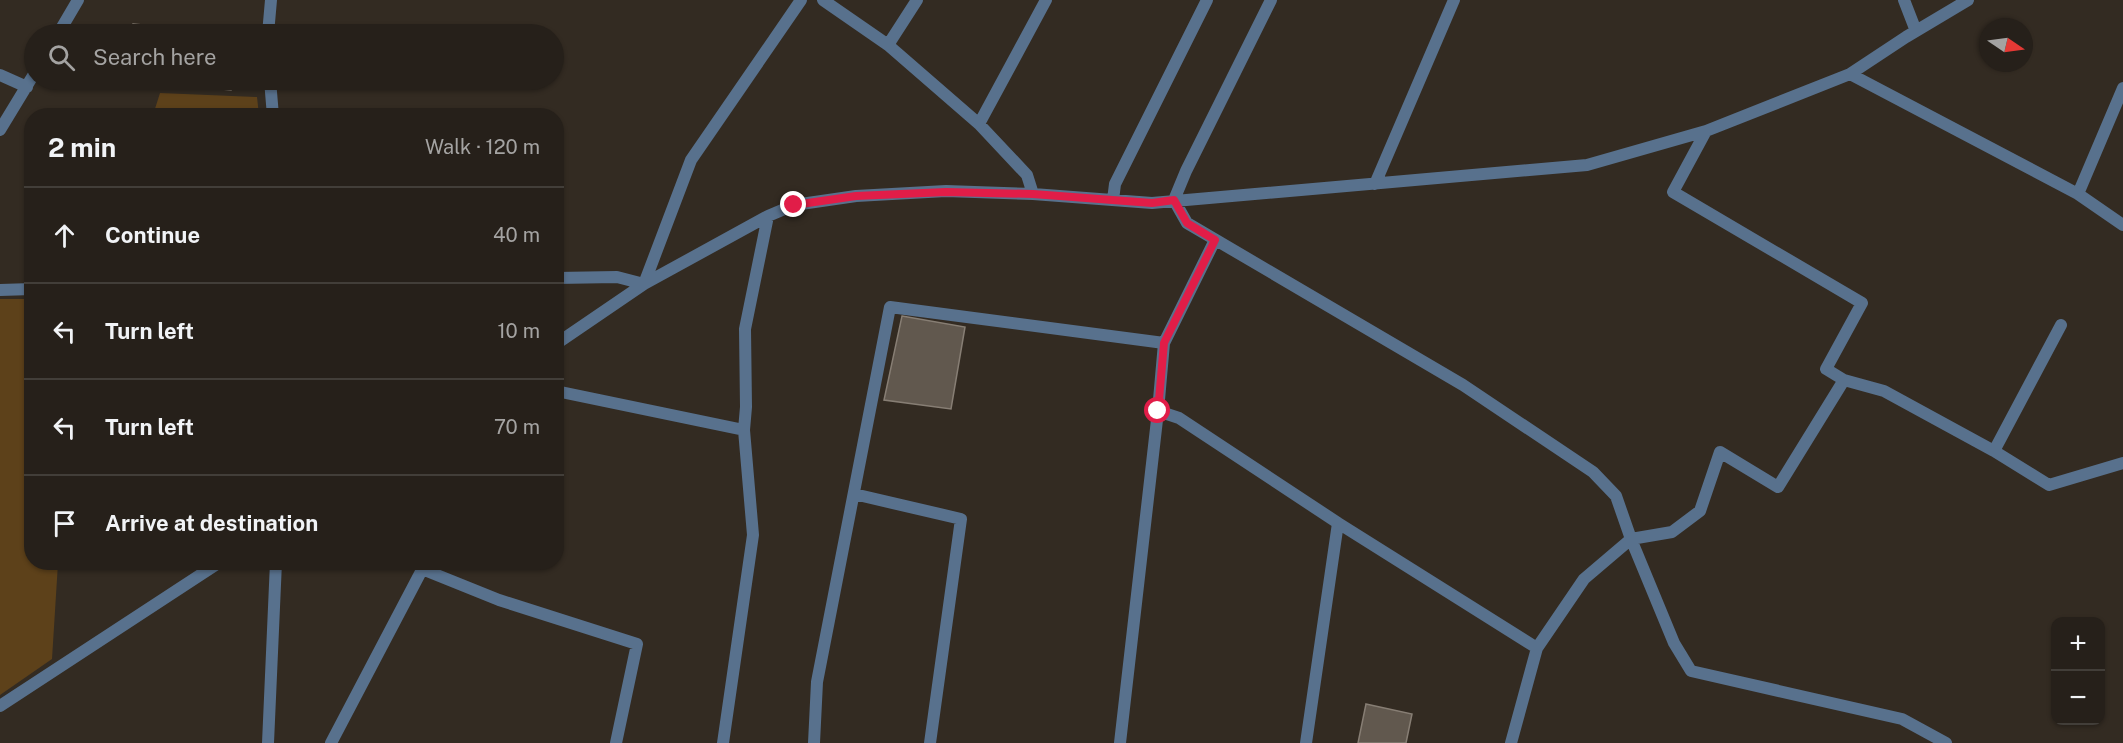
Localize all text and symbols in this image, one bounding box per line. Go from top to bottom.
north arrow [1979,18,2033,72]
search box [24,24,564,90]
icon: search [45,41,78,74]
text: Search here [93,44,217,70]
text: 2 min [48,132,116,163]
text: Walk · 120 m [425,135,540,159]
route end [780,191,806,217]
icon: ahead [48,219,81,252]
text: Continue [105,222,200,248]
text: 40 m [493,223,540,247]
icon: left [48,315,81,348]
text: Turn left [105,318,194,344]
text: 10 m [497,319,540,343]
route start [1144,397,1170,423]
icon: left [48,411,81,444]
text: Turn left [105,414,194,440]
text: 70 m [494,415,540,439]
icon: arrive [48,507,81,540]
text: Arrive at destination [105,510,318,536]
map controls [2051,617,2105,725]
button: + [2051,617,2105,671]
button: − [2051,671,2105,725]

